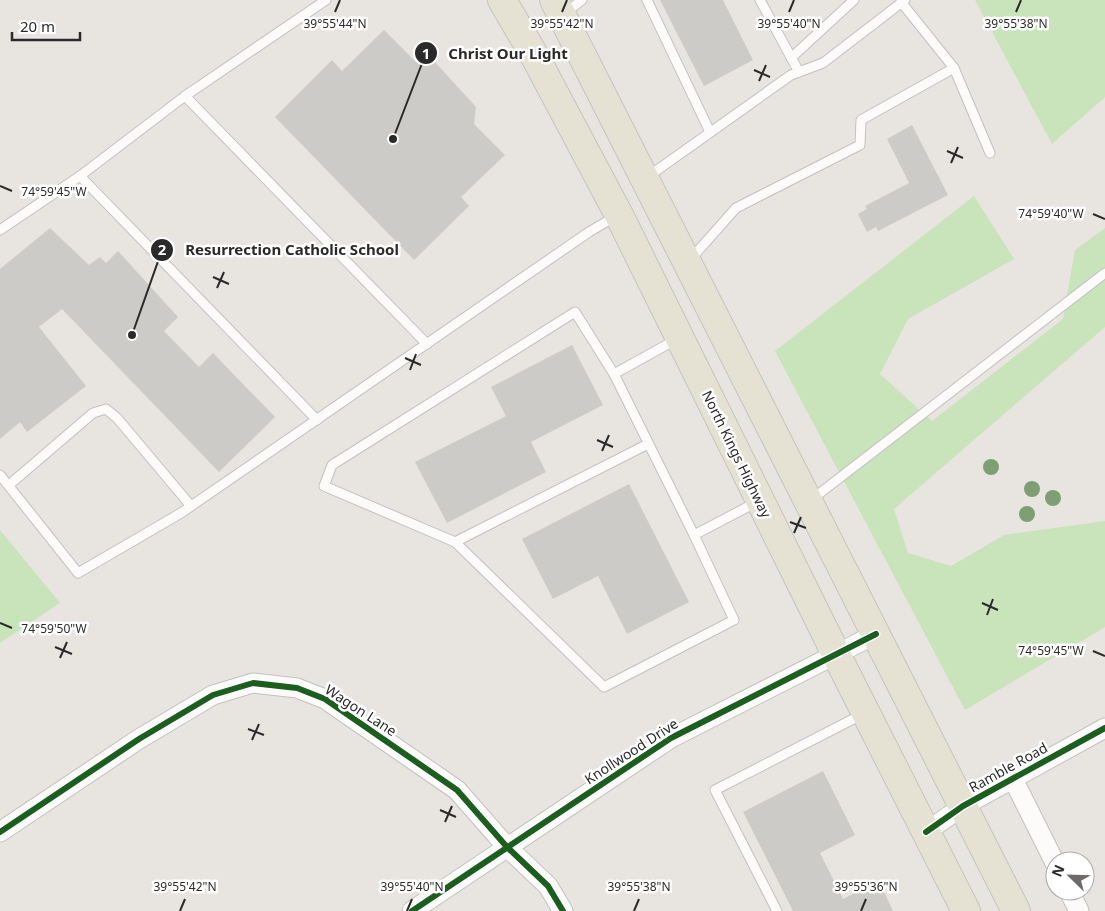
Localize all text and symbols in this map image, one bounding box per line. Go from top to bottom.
scale bar [12,10,80,42]
text: 39°55'44"N [303,15,367,32]
text: 39°55'42"N [530,15,594,32]
text: 39°55'40"N [757,15,821,32]
text: 39°55'38"N [984,15,1048,32]
text: 20 m [20,16,55,36]
callout: Christ Our Light [413,38,578,68]
text: 1 [422,43,430,63]
text: Christ Our Light [448,43,568,63]
text: 74°59'45"W [21,183,87,200]
text: 74°59'40"W [1018,205,1084,222]
callout: Resurrection Catholic School [150,235,409,265]
text: 2 [158,239,167,259]
text: Resurrection Catholic School [185,239,399,259]
street label: North Kings Highway [698,387,776,522]
text: 74°59'50"W [21,620,87,637]
text: 74°59'45"W [1018,642,1084,659]
street label: Wagon Lane [322,680,401,740]
street label: Knollwood Drive [581,714,681,788]
street label: Ramble Road [965,738,1051,796]
north arrow [1045,851,1095,901]
text: N [1047,862,1069,880]
text: 39°55'42"N [153,878,217,895]
text: 39°55'40"N [380,878,444,895]
text: 39°55'38"N [607,878,671,895]
text: 39°55'36"N [834,878,898,895]

